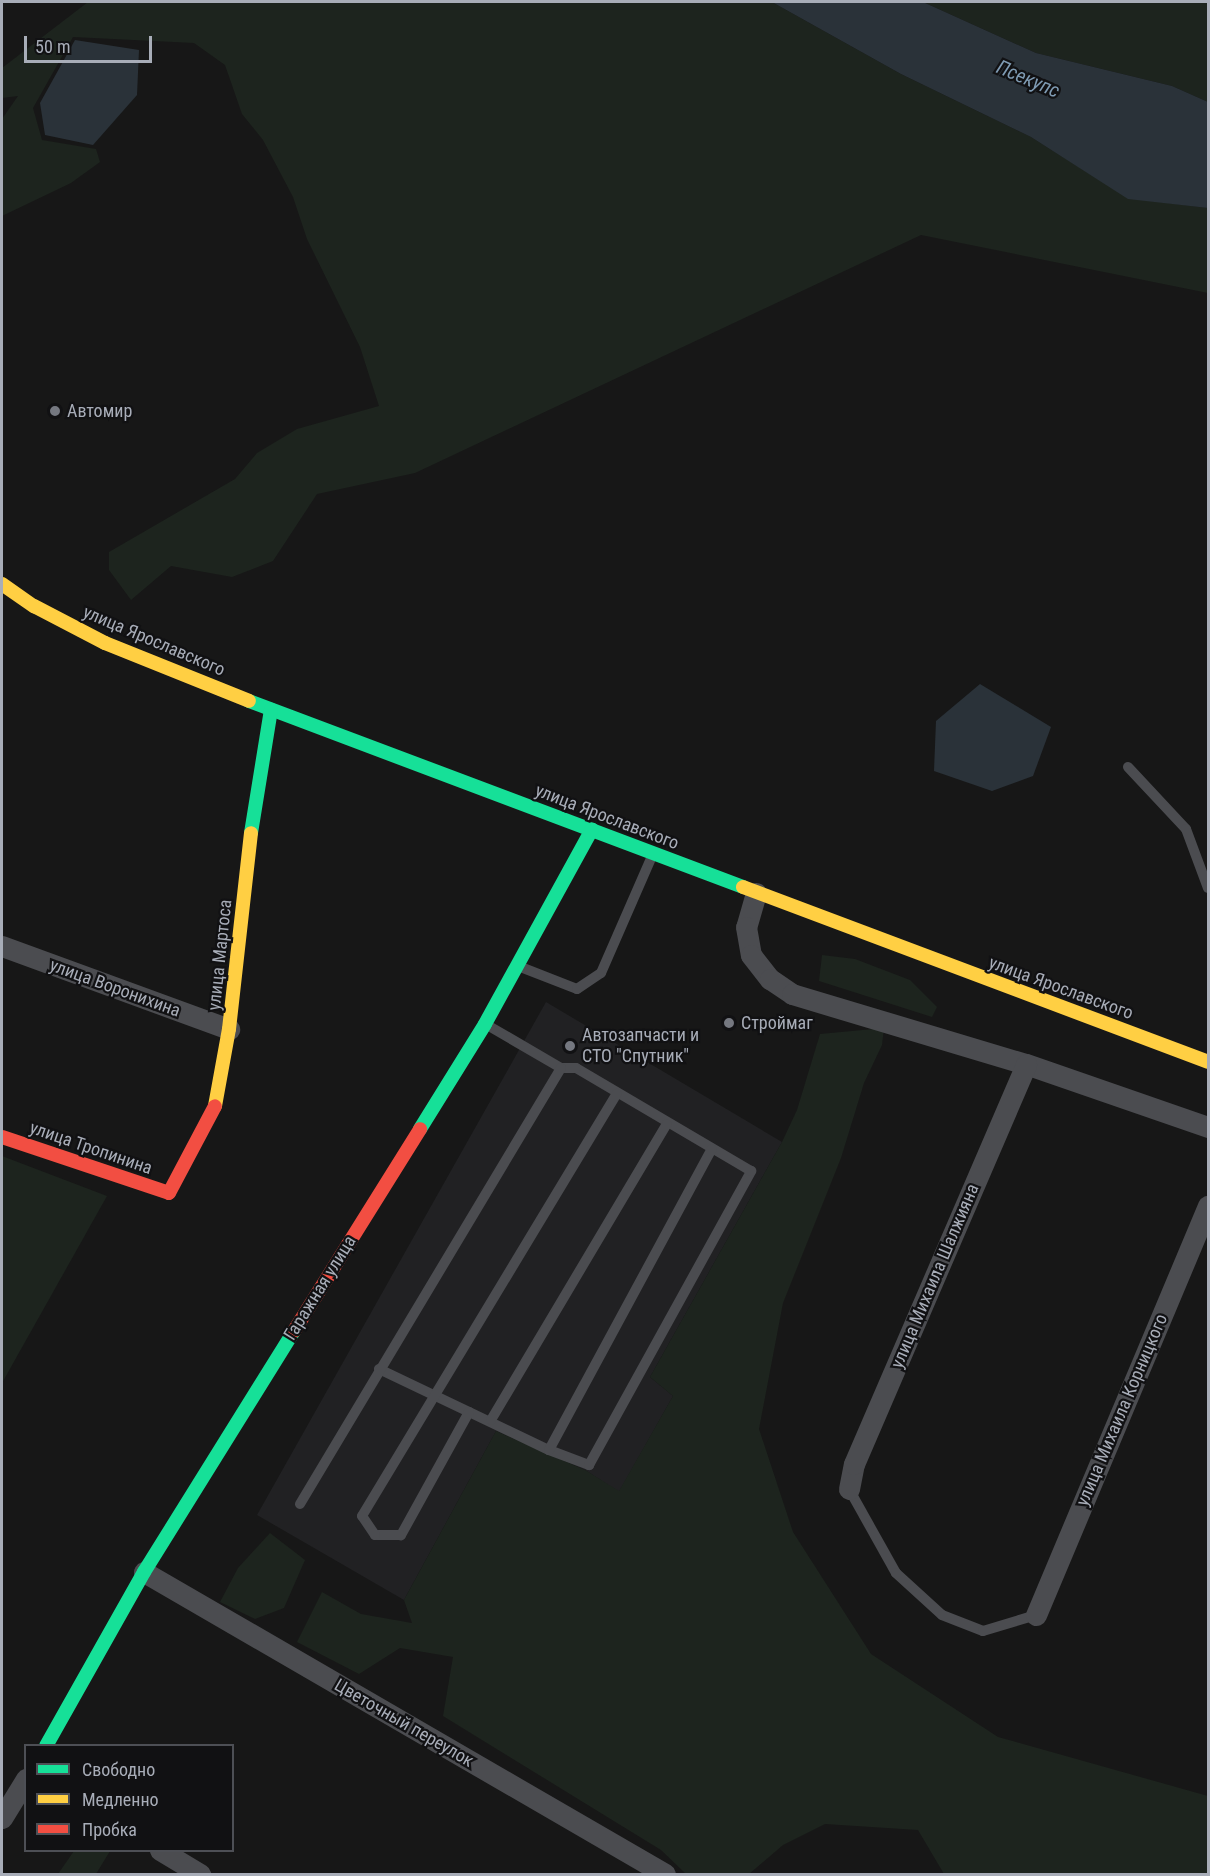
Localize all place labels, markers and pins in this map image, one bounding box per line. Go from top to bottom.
place label: Автомир [67,400,132,422]
marker: Автомир [48,404,62,418]
place label: Строймаг [741,1012,813,1034]
marker: Строймаг [722,1016,736,1030]
place label: Автозапчасти и СТО "Спутник" [582,1025,699,1068]
marker: Автозапчасти и СТО "Спутник" [563,1039,577,1053]

